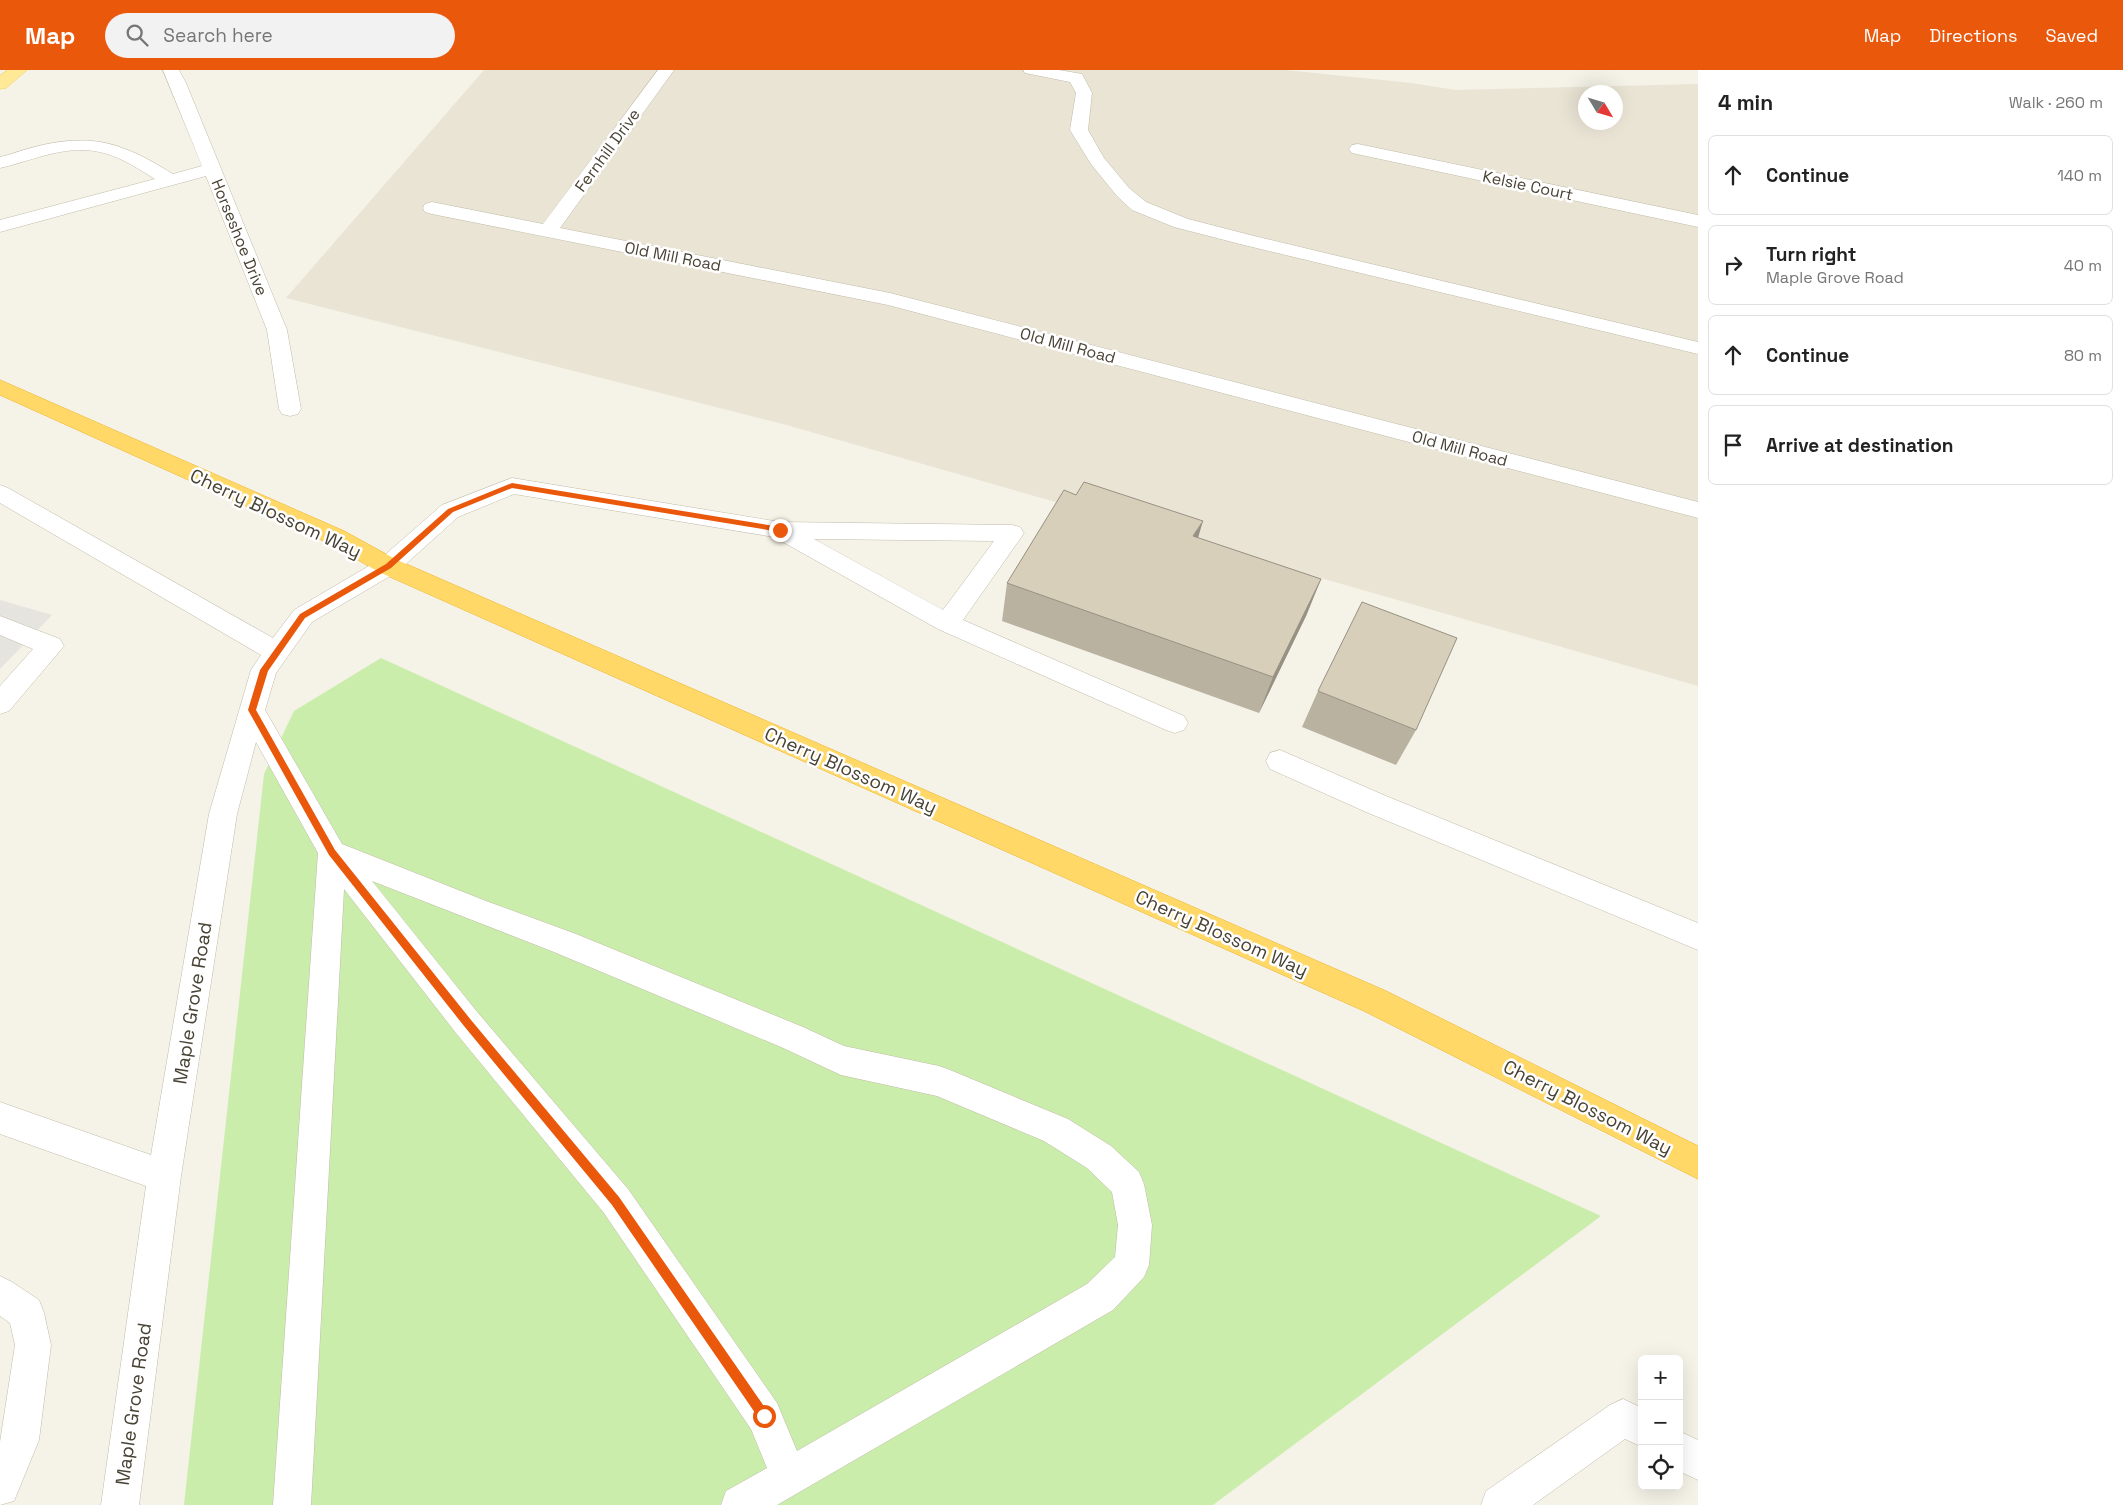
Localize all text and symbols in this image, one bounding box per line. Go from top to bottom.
search box [105,13,455,58]
text: Map [25,20,75,51]
icon: search [123,21,151,49]
text: Search here [163,23,273,48]
text: Map [1864,24,1901,47]
text: Directions [1929,24,2018,47]
text: Saved [2046,24,2098,47]
north arrow [1578,85,1623,130]
text: 4 min [1718,89,1773,116]
text: Walk · 260 m [2009,92,2103,113]
street label: Fernhill Drive [570,105,645,196]
icon: ahead [1719,161,1747,189]
text: Continue [1766,163,1849,188]
text: 140 m [2057,165,2102,186]
street label: Kelsie Court [1481,166,1575,205]
street label: Horseshoe Drive [207,176,273,299]
street label: Old Mill Road [623,237,723,276]
text: Turn right [1766,242,1856,267]
icon: right [1719,251,1747,279]
text: 40 m [2064,255,2102,276]
text: Maple Grove Road [1766,267,1904,288]
street label: Old Mill Road [1018,323,1118,368]
icon: ahead [1719,341,1747,369]
text: Continue [1766,343,1849,368]
text: 80 m [2064,345,2102,366]
street label: Old Mill Road [1410,426,1510,471]
icon: arrive [1719,431,1747,459]
text: Arrive at destination [1766,433,1954,458]
street label: Cherry Blossom Way [186,463,366,564]
route end [769,519,792,542]
street label: Cherry Blossom Way [761,721,941,820]
street label: Cherry Blossom Way [1132,884,1312,983]
street label: Maple Grove Road [167,920,218,1086]
street label: Cherry Blossom Way [1499,1054,1677,1161]
street label: Maple Grove Road [110,1321,157,1487]
map controls [1638,1355,1683,1490]
button: + [1638,1355,1683,1400]
button: − [1638,1400,1683,1445]
route start [753,1405,776,1428]
button: locate [1638,1445,1683,1490]

